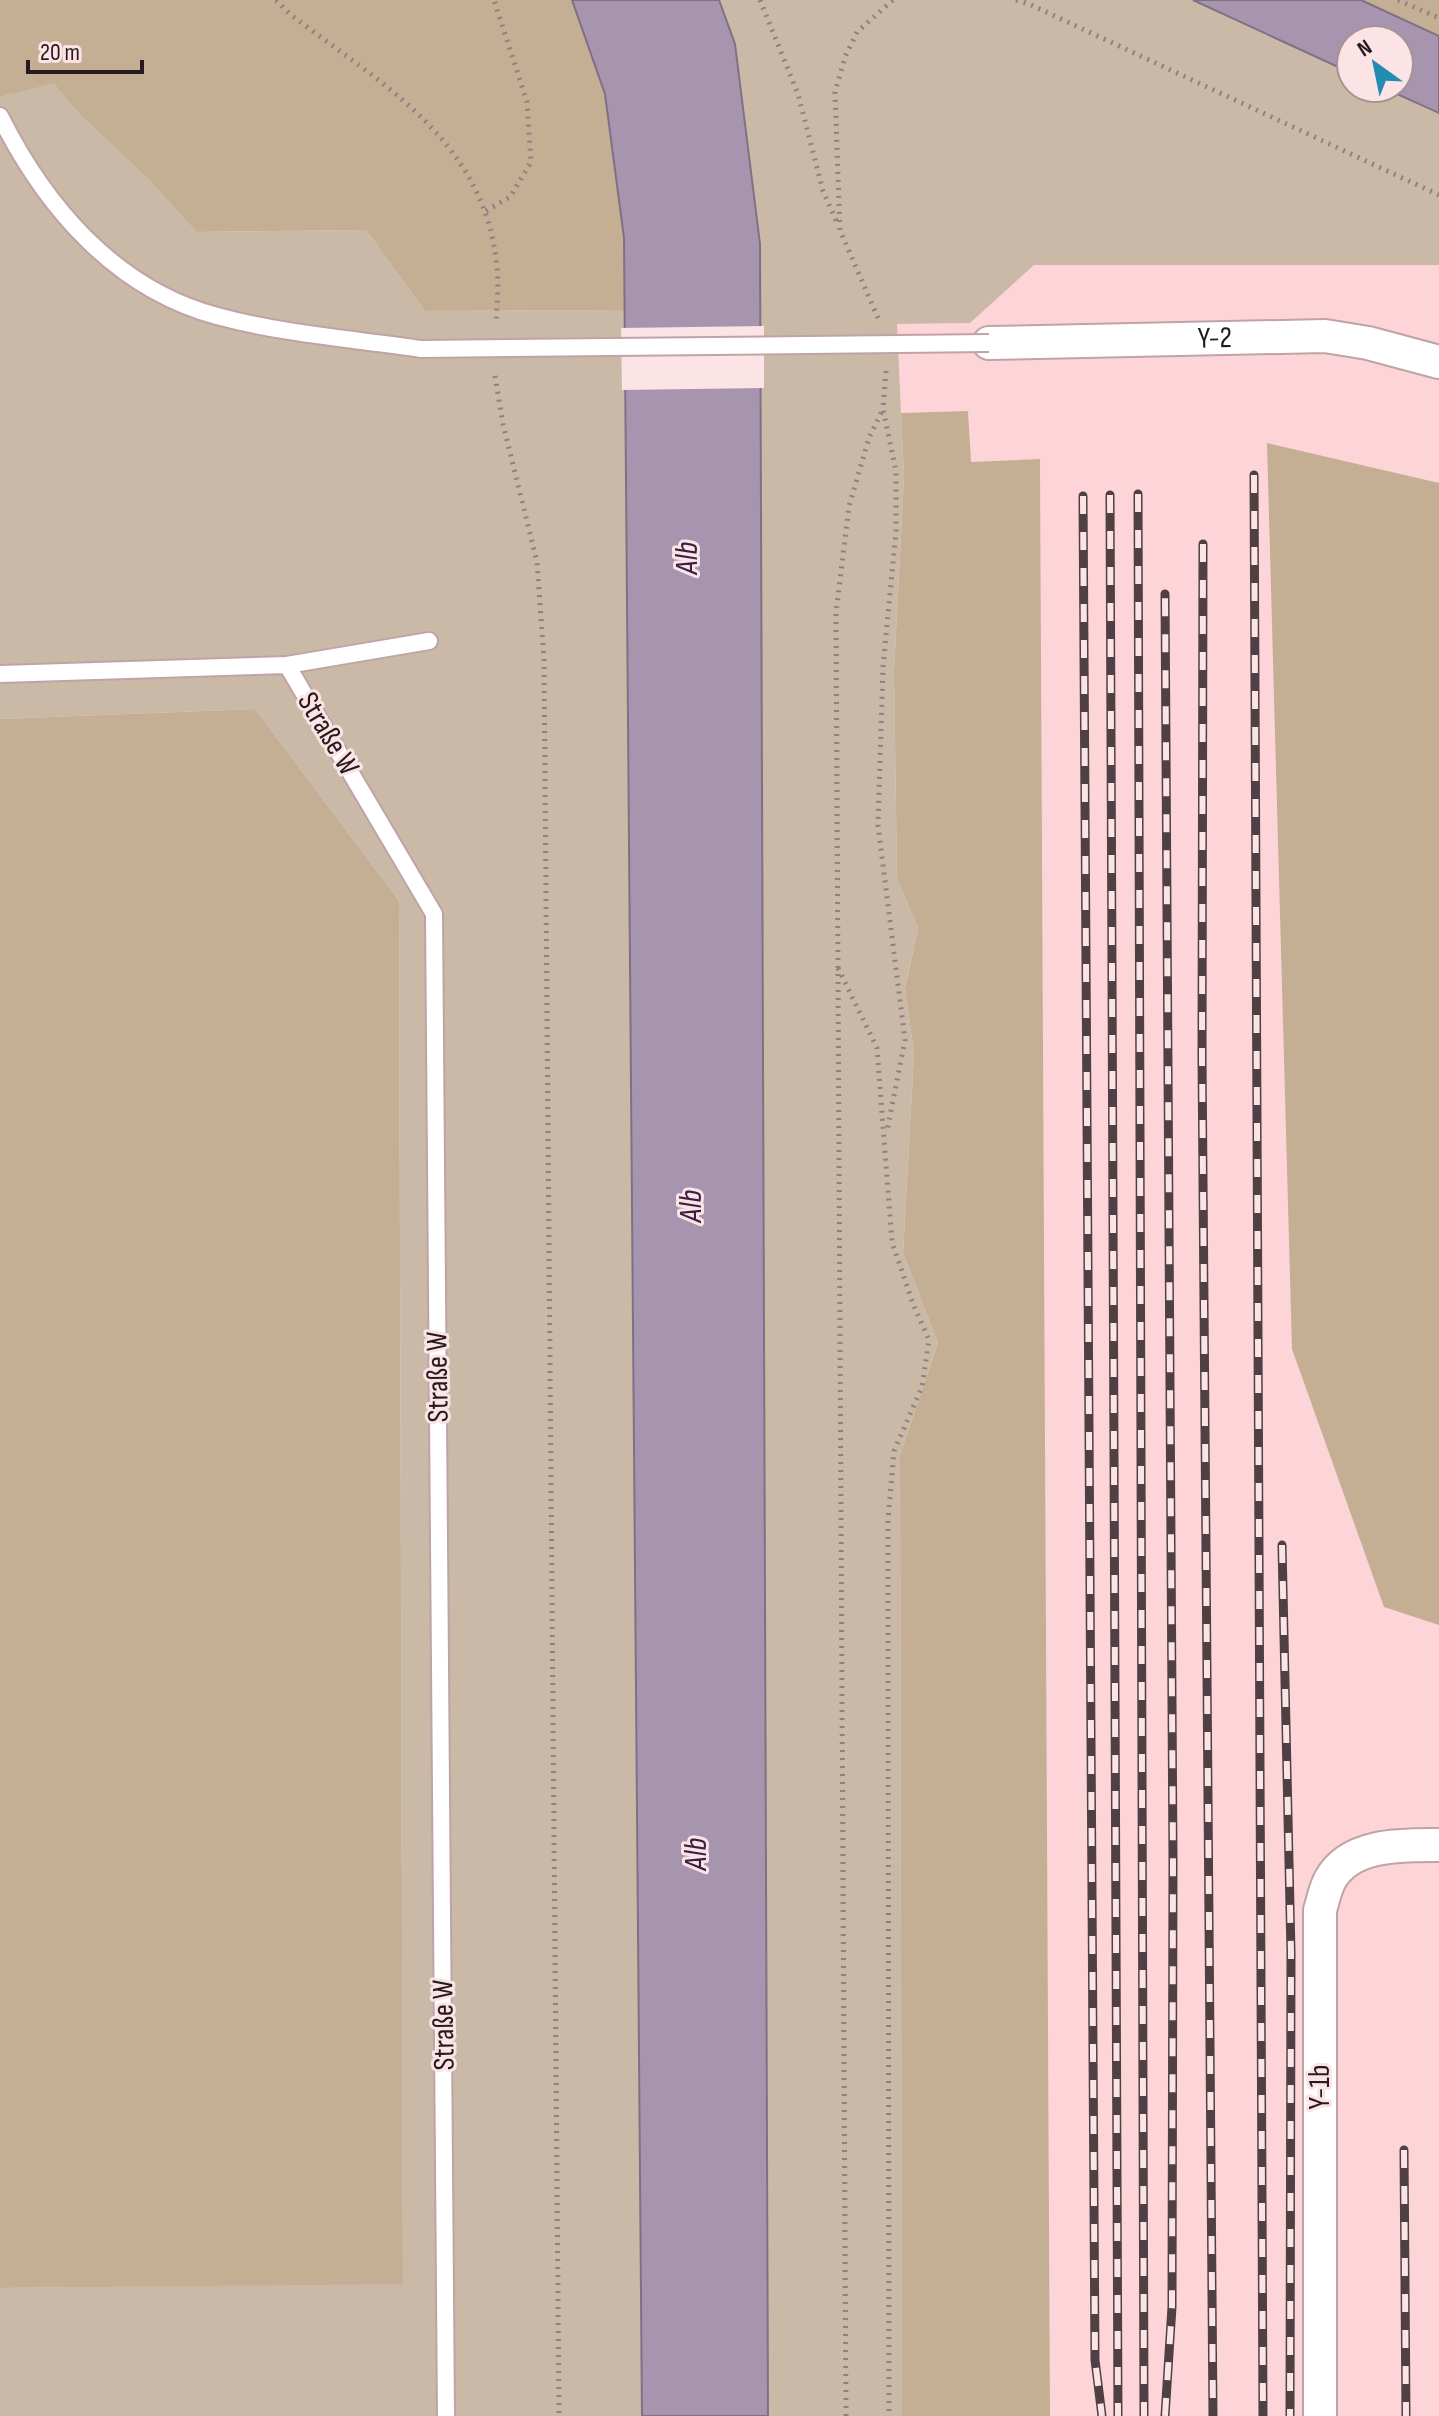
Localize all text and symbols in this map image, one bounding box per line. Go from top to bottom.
scale bar [28,24,142,74]
north arrow [1335,24,1415,104]
text: N [1353,34,1377,63]
text: 20 m [40,38,80,67]
street label: Y-2 [1198,320,1232,357]
water label: Alb [668,542,707,576]
street label: Straße W [289,686,367,783]
water label: Alb [672,1190,711,1224]
street label: Straße W [419,1331,457,1423]
water label: Alb [677,1838,716,1872]
street label: Straße W [425,1979,463,2071]
street label: Y-1b [1302,2064,1338,2110]

